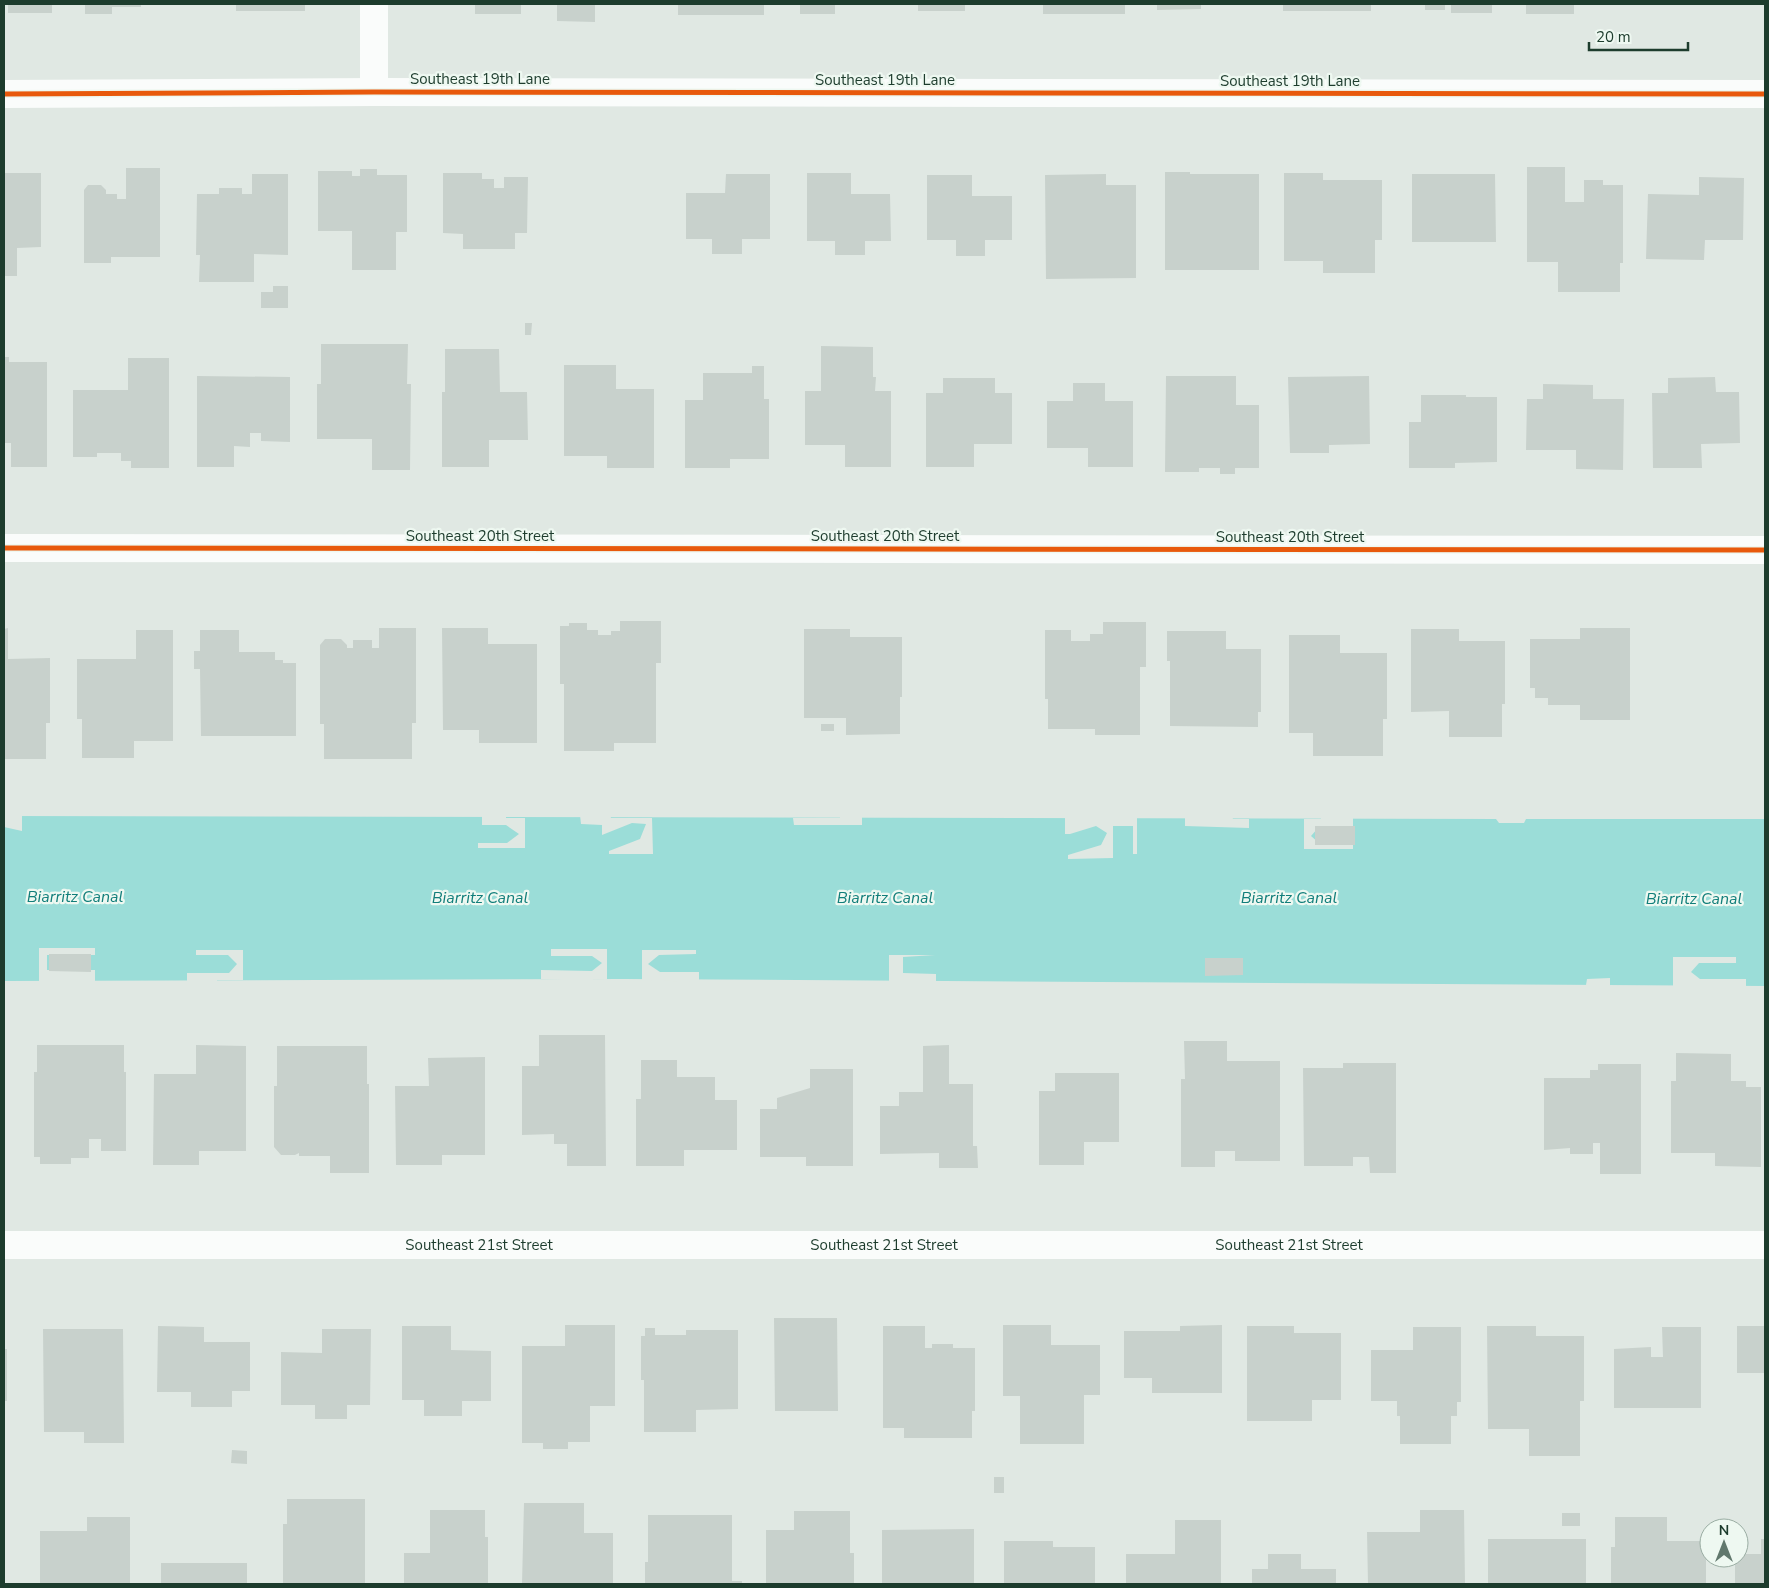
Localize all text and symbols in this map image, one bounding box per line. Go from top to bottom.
scale bar [1589,20,1688,52]
text: 20 m [1596,27,1631,47]
street label: Southeast 19th Lane [410,69,550,89]
street label: Southeast 19th Lane [815,70,955,90]
street label: Southeast 19th Lane [1220,71,1360,91]
street label: Southeast 20th Street [406,526,555,546]
street label: Southeast 20th Street [811,526,960,546]
street label: Southeast 20th Street [1216,527,1365,547]
water label: Biarritz Canal [27,886,124,908]
water label: Biarritz Canal [432,887,529,909]
water label: Biarritz Canal [837,887,934,909]
water label: Biarritz Canal [1241,887,1338,909]
water label: Biarritz Canal [1646,888,1743,910]
street label: Southeast 21st Street [405,1235,553,1255]
street label: Southeast 21st Street [810,1235,958,1255]
street label: Southeast 21st Street [1215,1235,1363,1255]
north arrow [1699,1518,1749,1568]
text: N [1719,1521,1729,1540]

